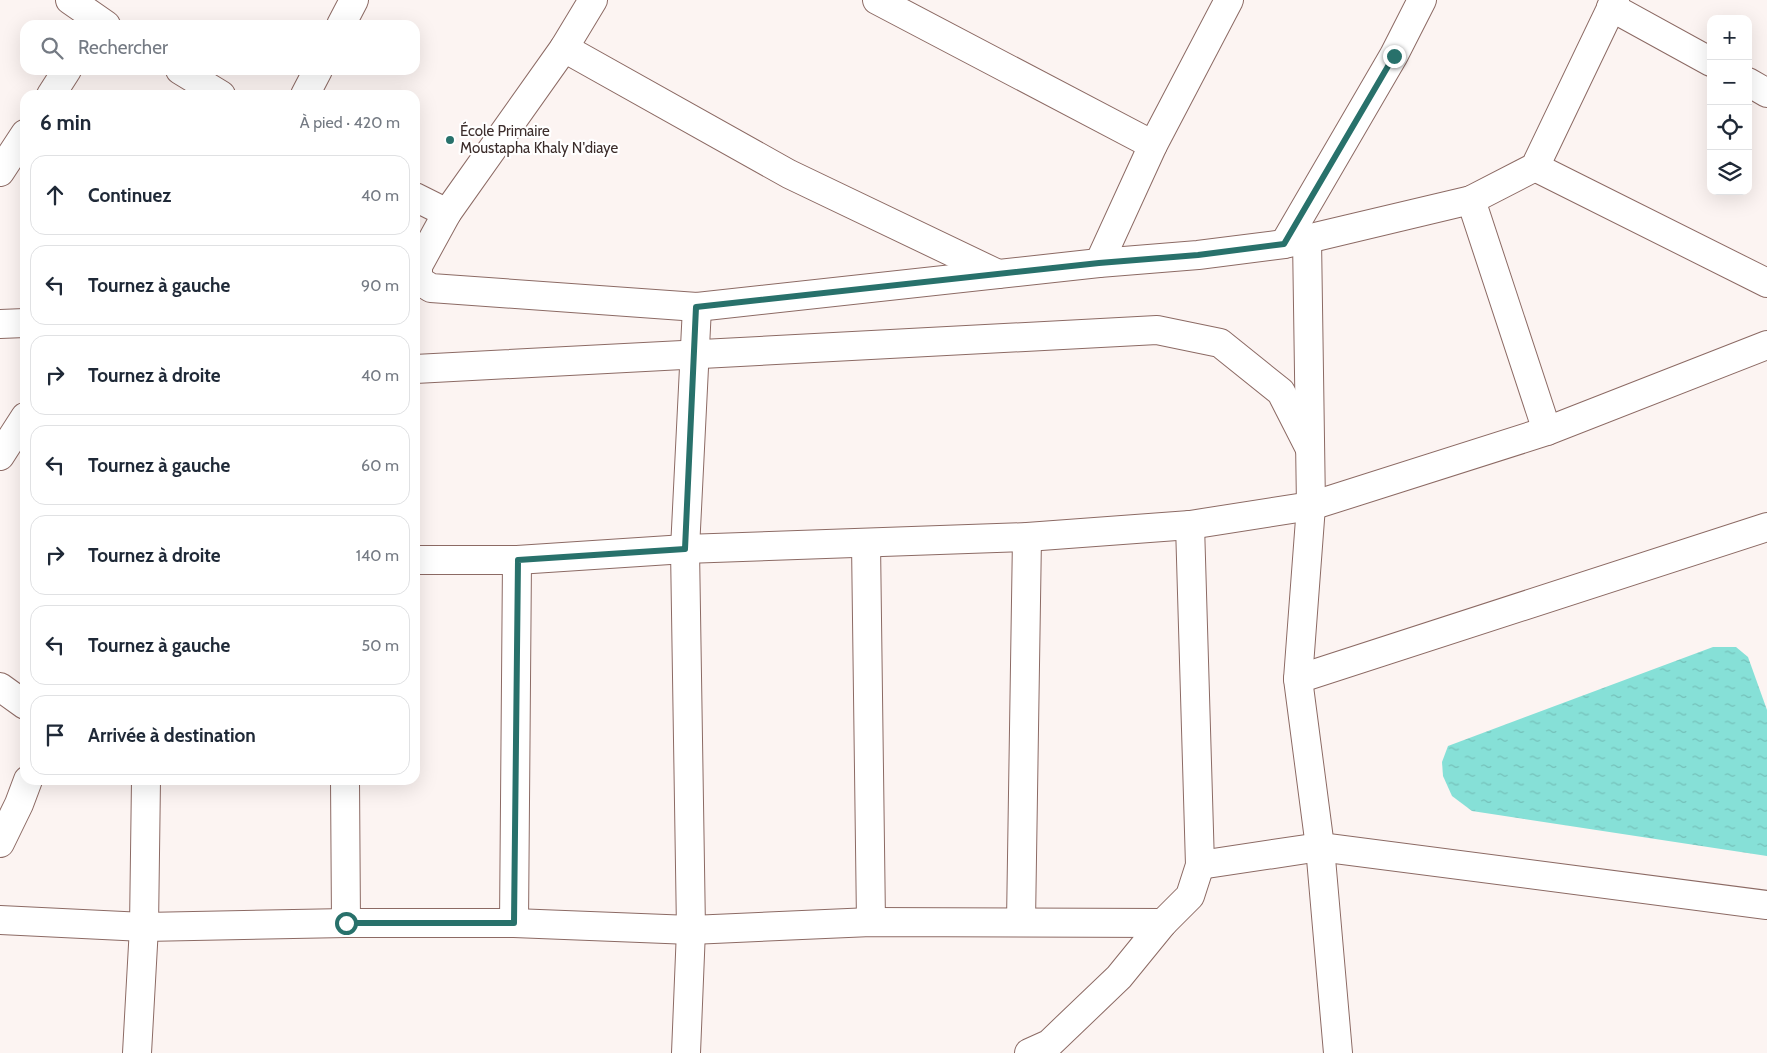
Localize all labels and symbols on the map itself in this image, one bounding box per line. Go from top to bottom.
route end [1383,45,1406,68]
place label: École Primaire Moustapha Khaly N'diaye [460,121,619,157]
marker: École Primaire Moustapha Khaly N'diaye [444,134,456,146]
route start [335,912,358,935]

